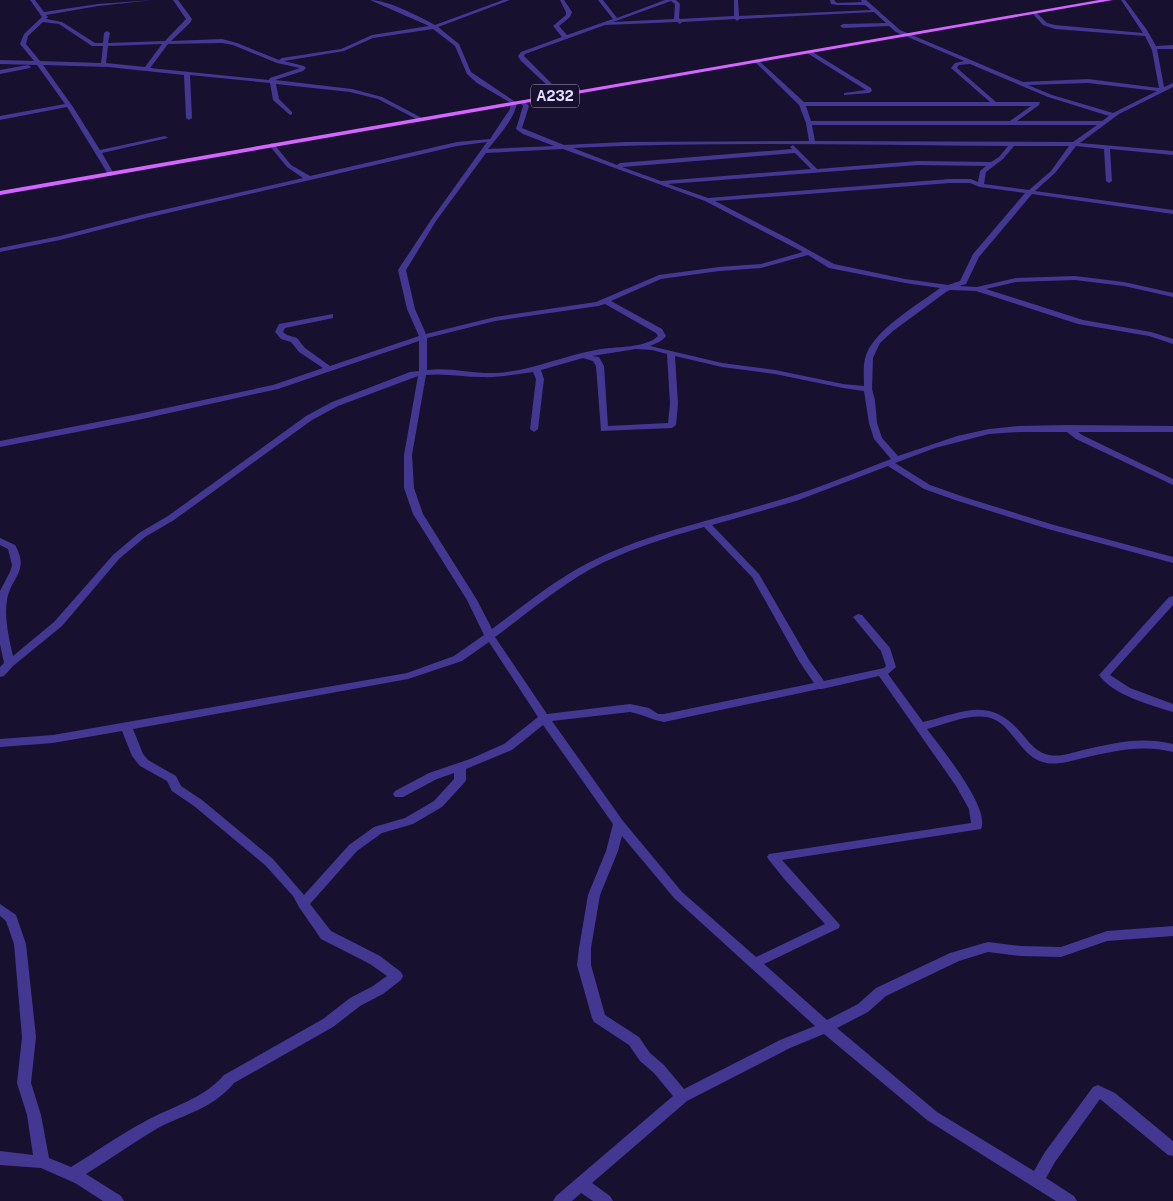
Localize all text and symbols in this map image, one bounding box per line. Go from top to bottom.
road number: A232 [531,84,579,108]

